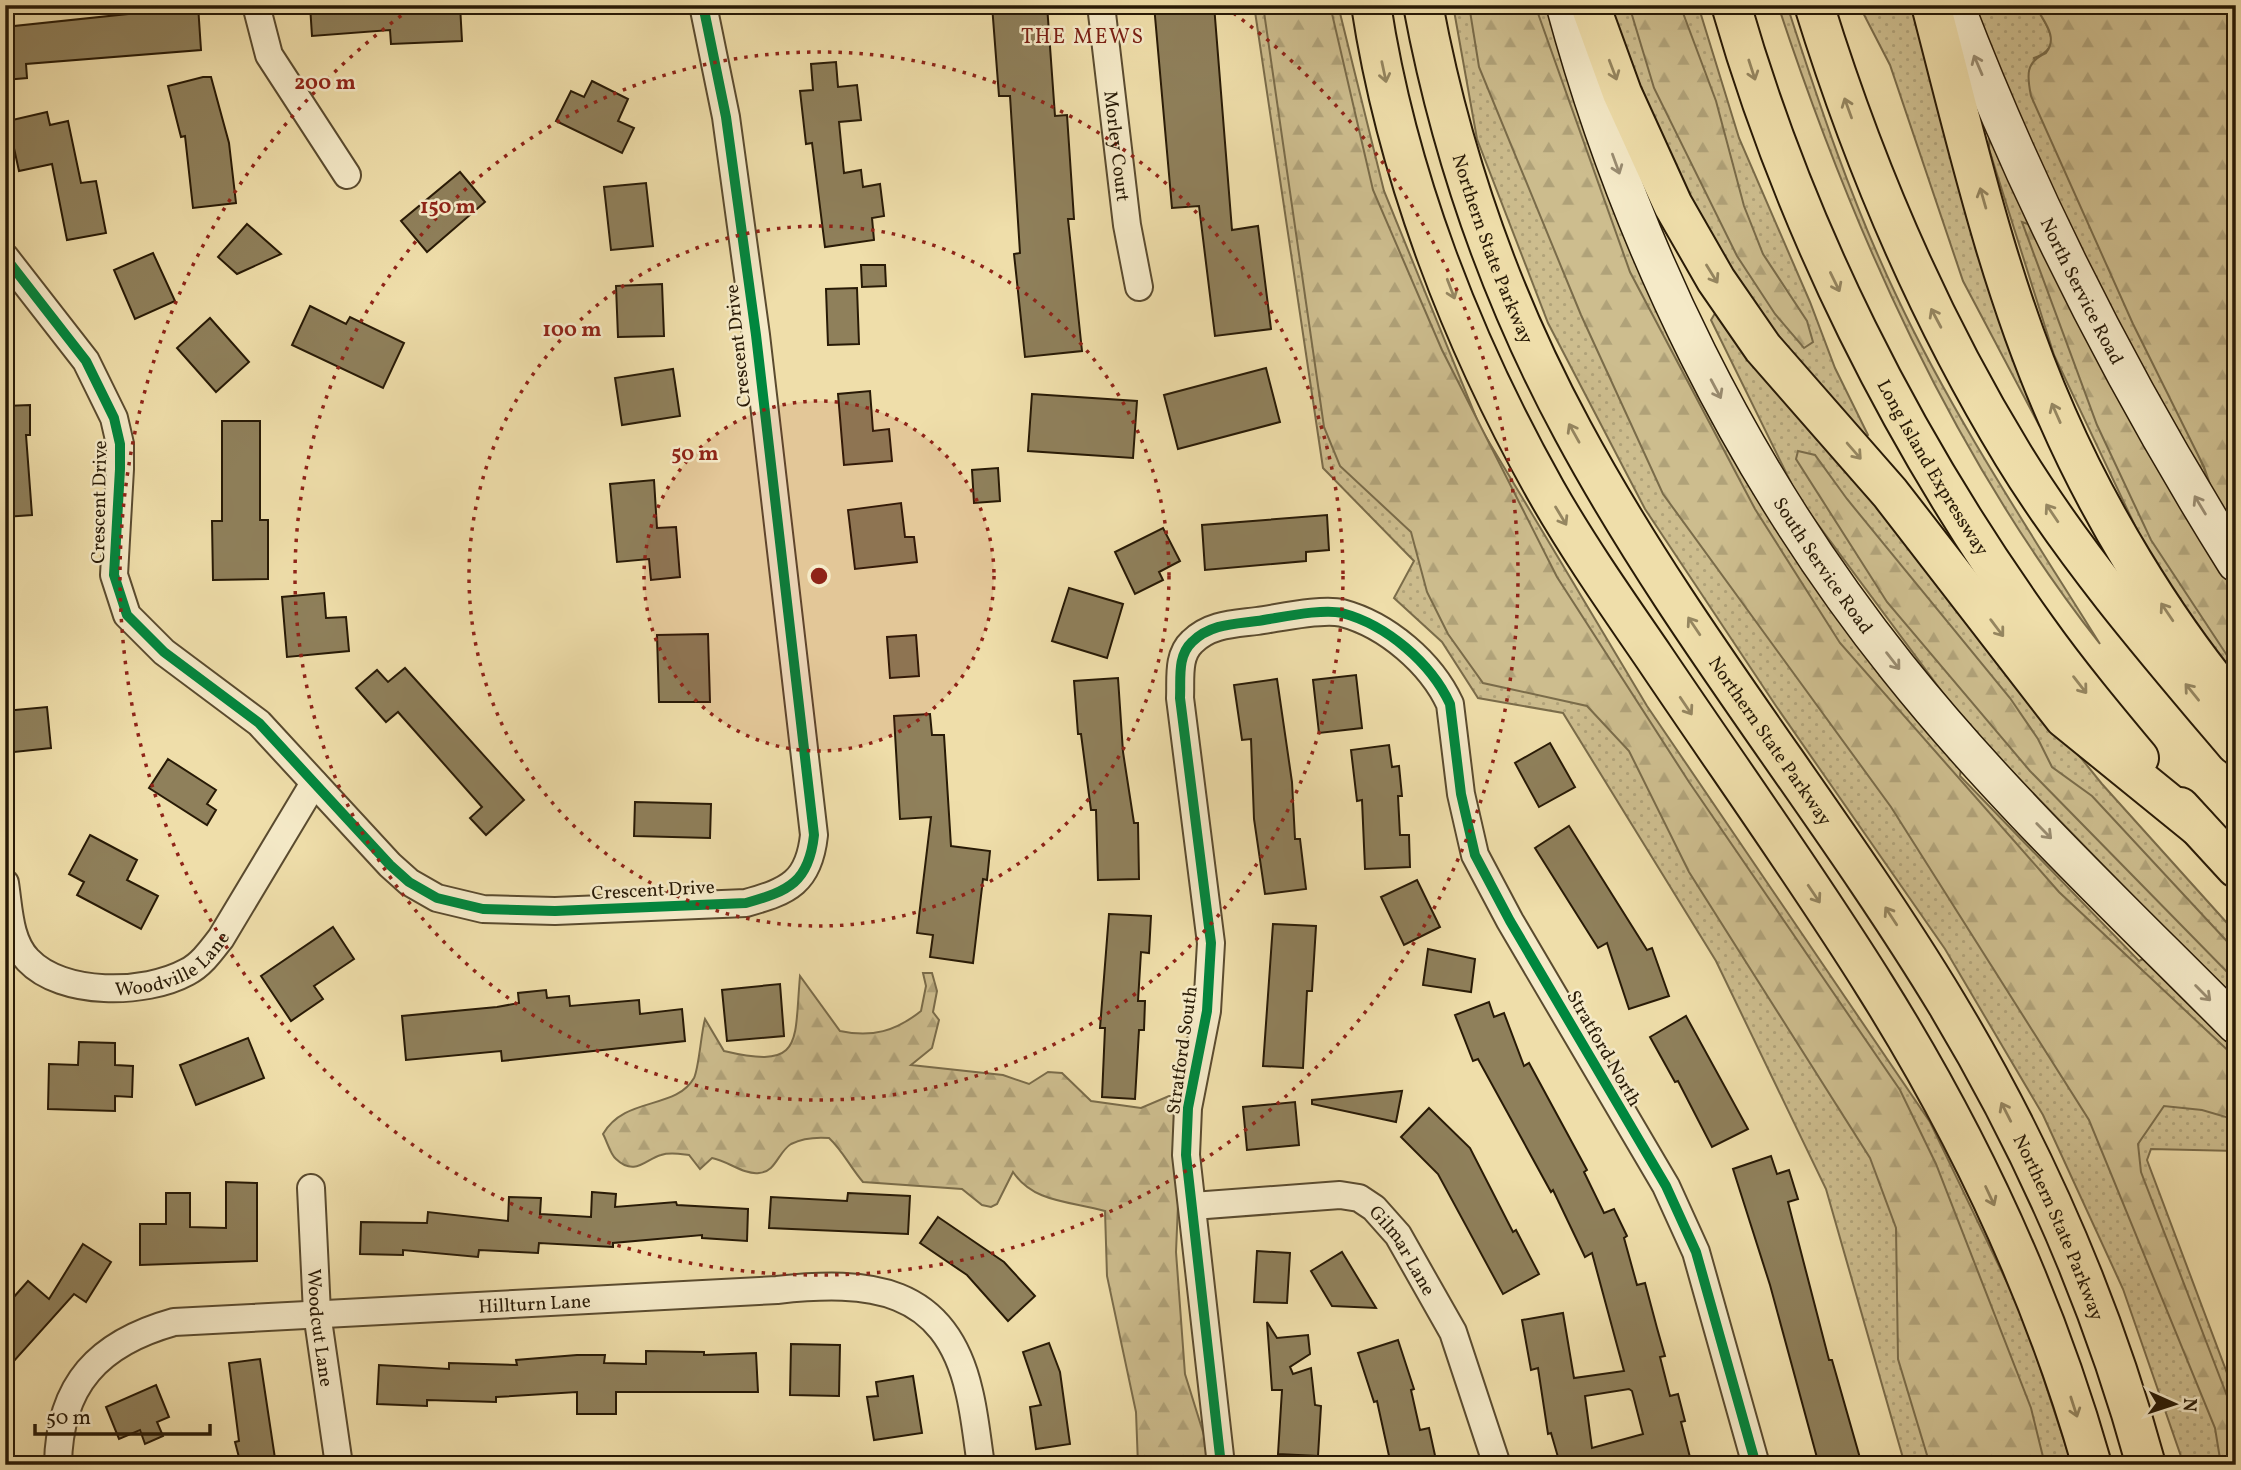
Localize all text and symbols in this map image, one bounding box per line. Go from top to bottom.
district label: THE MEWS [1021,23,1145,52]
one-way arrow [1971,54,1984,76]
one-way arrow [1608,58,1620,80]
one-way arrow [1746,59,1759,81]
one-way arrow [1377,60,1391,83]
text: 200 m [294,69,356,98]
street label: Morley Court [1096,89,1135,203]
one-way arrow [1841,98,1853,120]
street label: Northern State Parkway [1445,151,1539,348]
one-way arrow [1611,152,1623,174]
one-way arrow [1975,187,1988,209]
text: 150 m [420,193,476,222]
street label: North Service Road [2033,214,2129,370]
one-way arrow [1706,263,1720,283]
one-way arrow [1829,271,1842,292]
one-way arrow [1445,278,1458,300]
street label: Crescent Drive [720,283,758,408]
one-way arrow [1929,308,1943,328]
text: 100 m [542,316,602,345]
street label: Long Island Expressway [1870,375,1994,561]
one-way arrow [1709,378,1723,398]
one-way arrow [2049,403,2062,424]
one-way arrow [1567,423,1580,444]
street label: Crescent Drive [86,440,114,564]
text: 50 m [671,440,719,469]
one-way arrow [1846,442,1862,460]
street label: South Service Road [1766,493,1878,640]
one-way arrow [2192,496,2206,516]
one-way arrow [2045,504,2059,523]
one-way arrow [1554,505,1568,525]
centre of rings [807,564,831,588]
one-way arrow [2160,602,2174,622]
one-way arrow [1687,617,1702,636]
one-way arrow [1989,619,2004,637]
one-way arrow [1885,651,1900,669]
street label: Northern State Parkway [1701,652,1837,831]
one-way arrow [2072,675,2087,693]
one-way arrow [2185,684,2200,702]
one-way arrow [1679,696,1694,715]
one-way arrow [2035,822,2052,839]
street label: Crescent Drive [591,875,715,907]
one-way arrow [1807,884,1821,903]
one-way arrow [1884,907,1898,926]
street label: Woodville Lane [114,927,237,1003]
street label: Stratford South [1161,984,1205,1116]
one-way arrow [2195,984,2212,1001]
street label: Stratford North [1559,986,1647,1112]
one-way arrow [1999,1102,2013,1123]
street label: Northern State Parkway [2006,1130,2109,1324]
one-way arrow [1984,1185,1997,1206]
street label: Gilmar Lane [1362,1200,1441,1301]
street label: Woodcut Lane [300,1268,339,1389]
street label: Hillturn Lane [478,1289,591,1321]
north arrow [2140,1368,2210,1438]
scale bar [35,1393,210,1437]
one-way arrow [2069,1396,2081,1418]
text: N [2176,1397,2202,1413]
text: 50 m [46,1404,91,1433]

